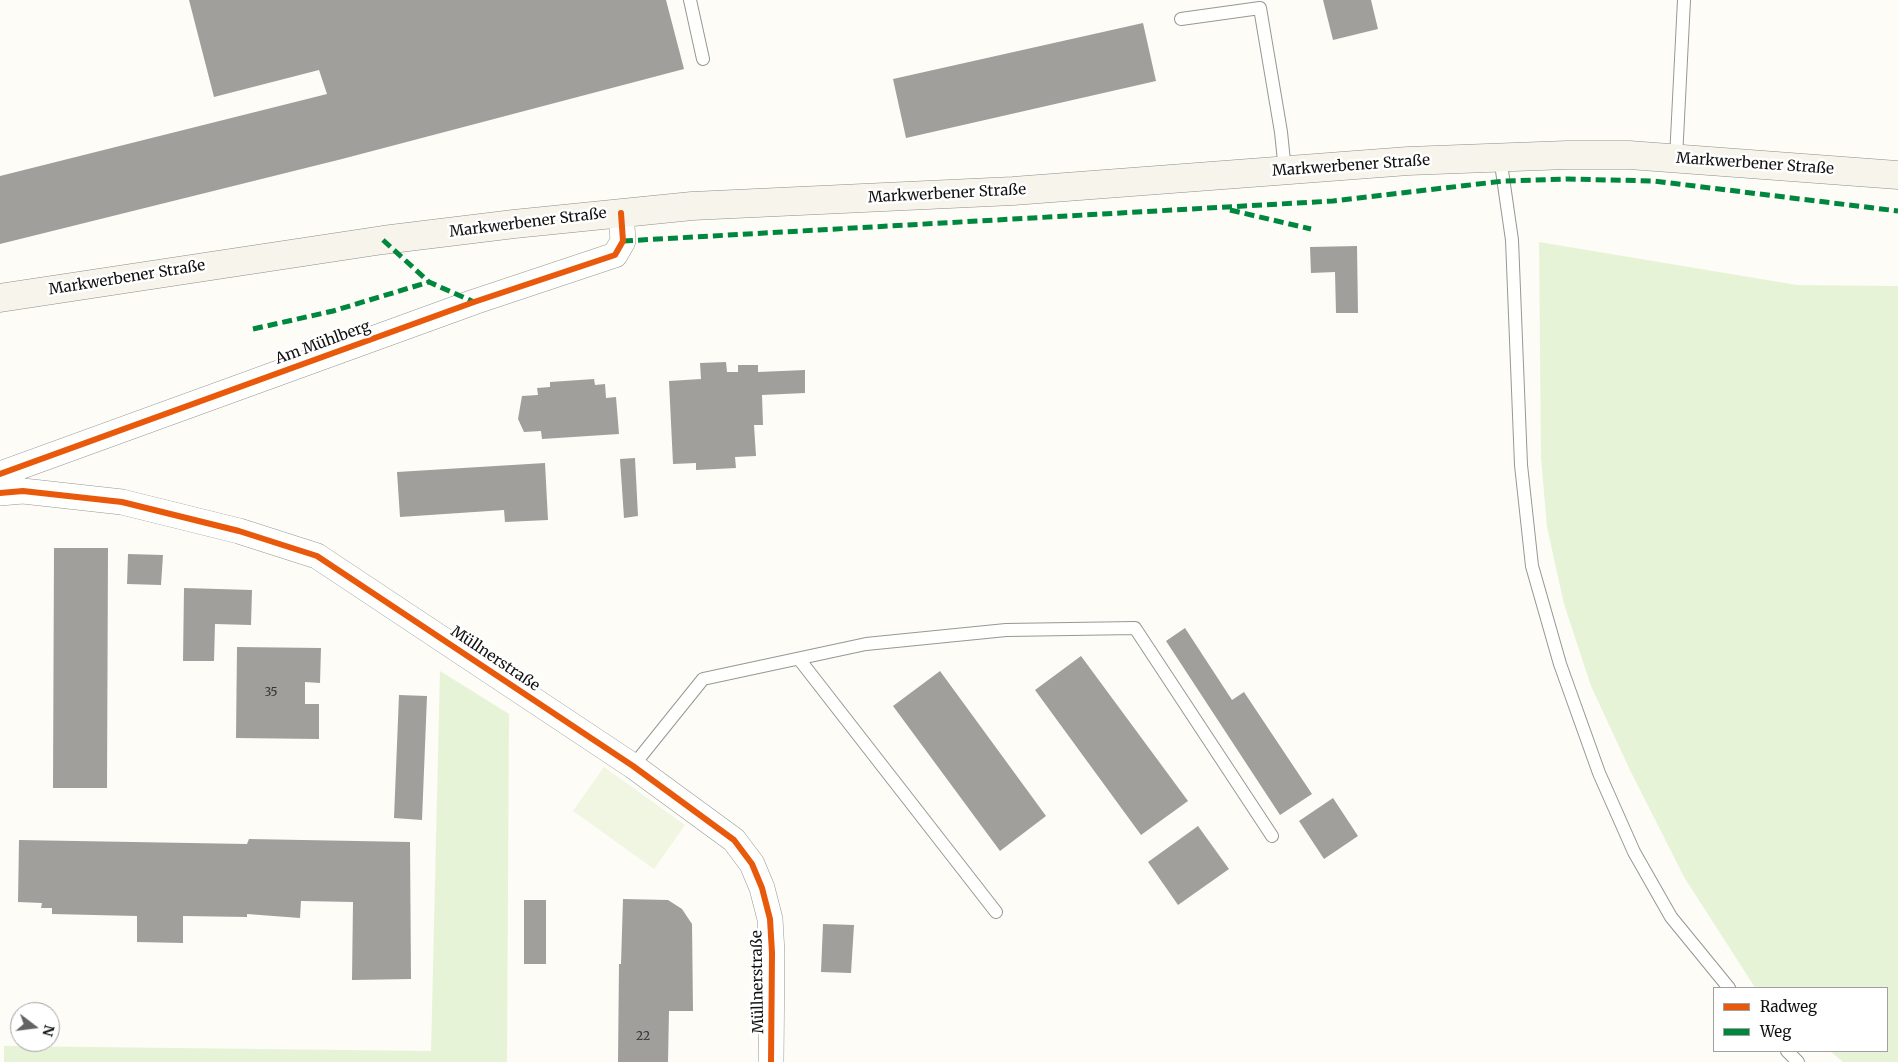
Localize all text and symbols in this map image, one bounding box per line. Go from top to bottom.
street label: Markwerbener Straße [1675,150,1835,178]
street label: Markwerbener Straße [1271,152,1431,180]
street label: Markwerbener Straße [868,181,1026,207]
street label: Markwerbener Straße [448,204,608,242]
street label: Markwerbener Straße [47,257,207,299]
street label: Am Mühlberg [273,317,373,369]
street label: Müllnerstraße [447,623,543,695]
house number: 35 [264,686,278,700]
street label: Müllnerstraße [748,930,768,1034]
legend [1713,987,1888,1052]
text: Radweg [1760,997,1817,1016]
north arrow [10,1002,60,1052]
text: Weg [1760,1022,1791,1041]
text: N [38,1023,59,1038]
house number: 22 [636,1030,650,1044]

